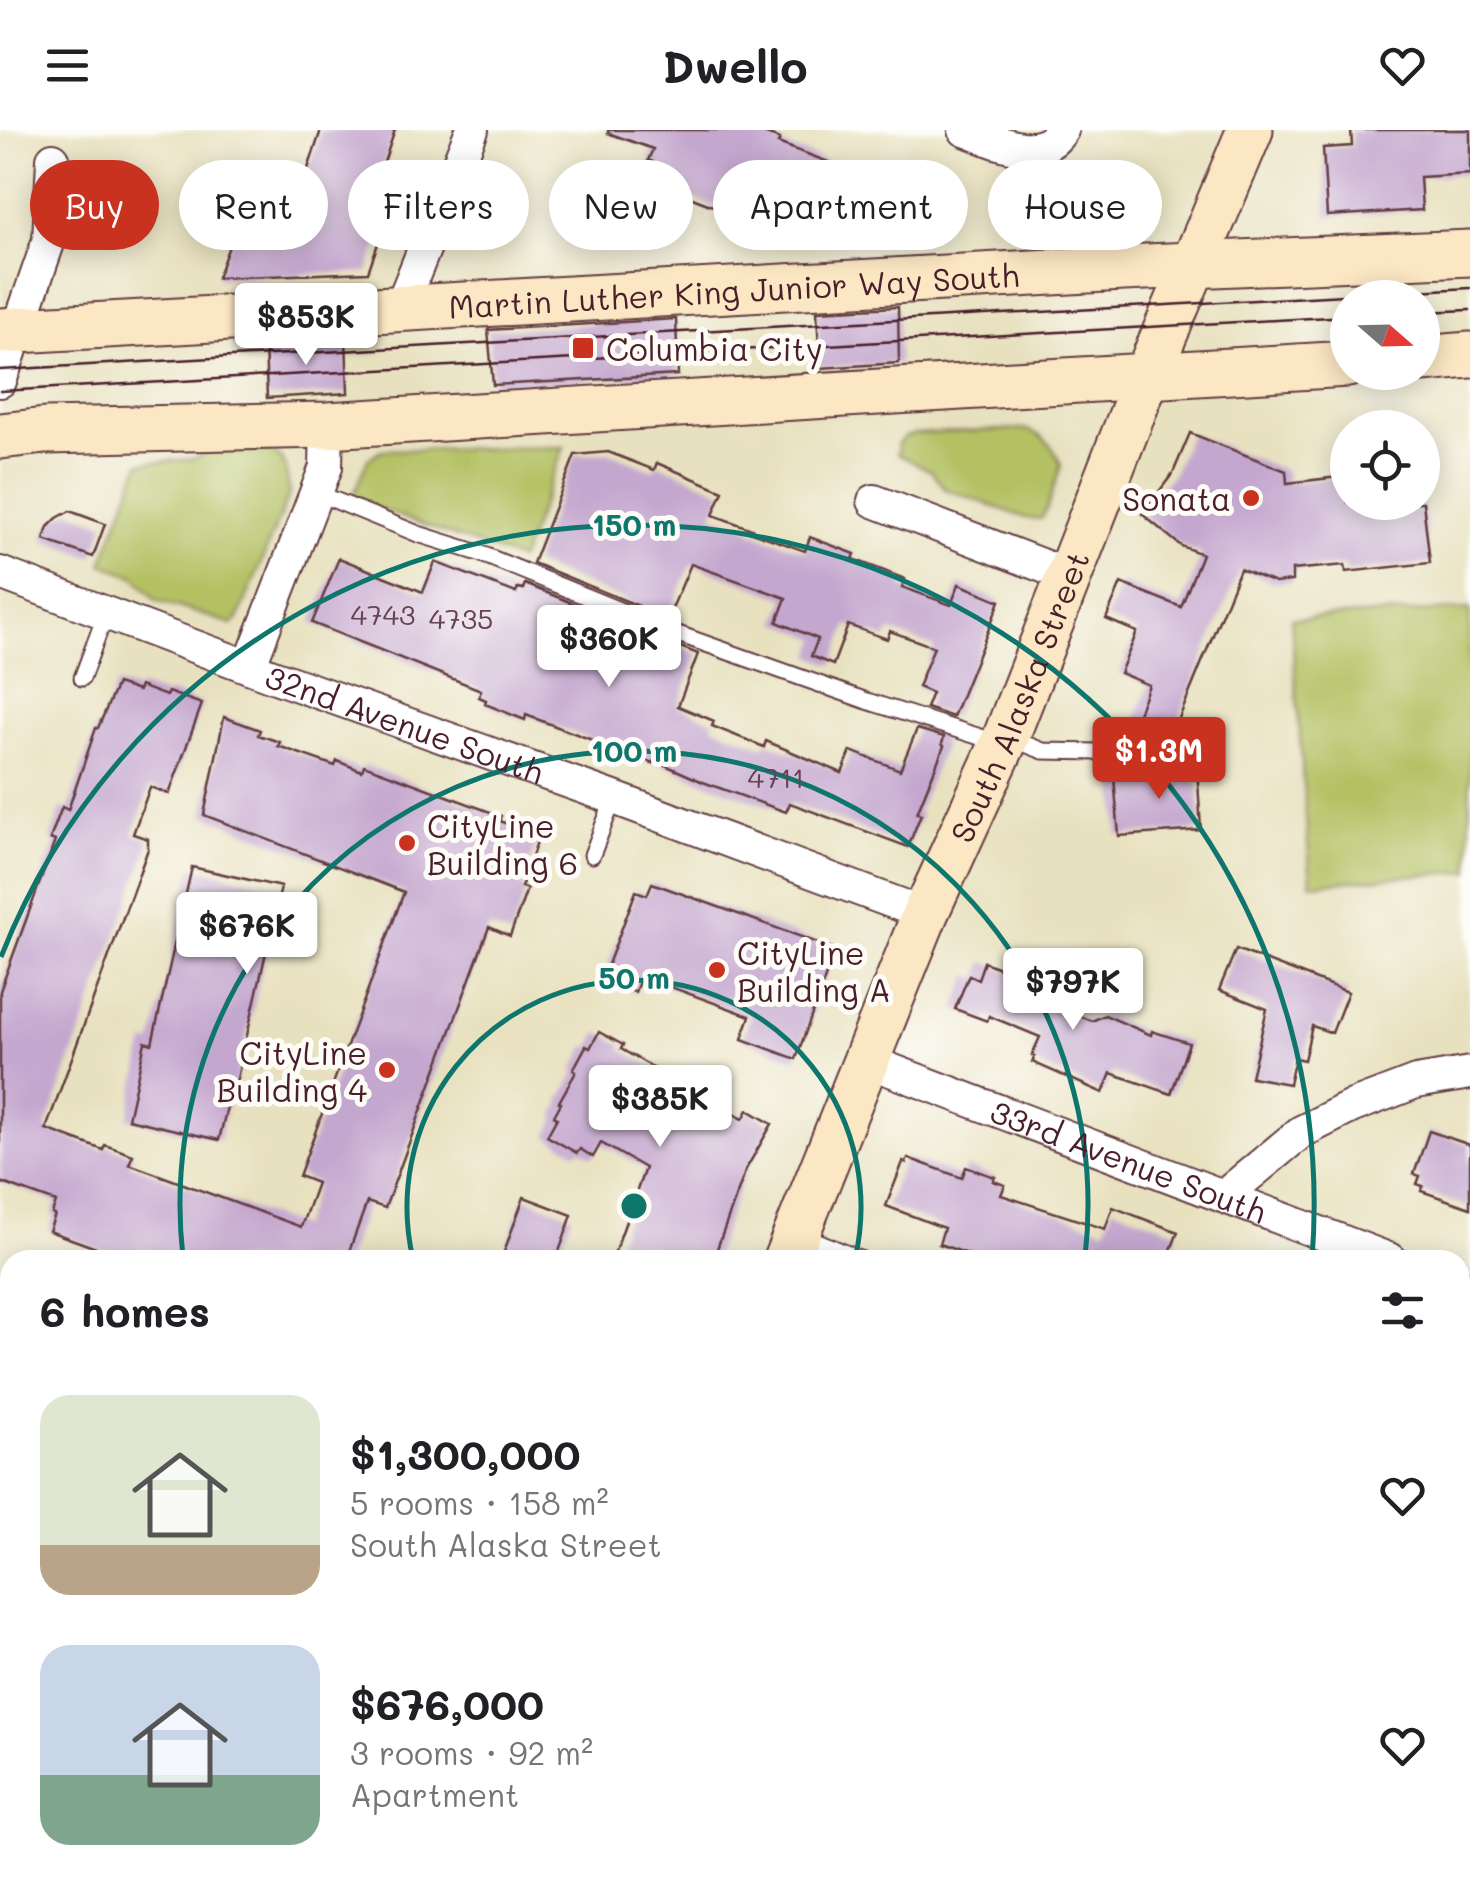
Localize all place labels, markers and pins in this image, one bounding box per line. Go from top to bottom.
pin: $853K [236,283,376,368]
place label: Columbia City [606,327,823,370]
marker: Columbia City [570,335,596,361]
place label: Sonata [1122,477,1231,519]
marker: Sonata [1240,487,1262,509]
pin: $360K [539,605,679,690]
pin: $1.3M [1089,717,1229,802]
place label: CityLine Building 6 [427,804,578,883]
marker: CityLine Building 6 [396,832,418,854]
pin: $676K [177,892,317,977]
place label: CityLine Building A [737,931,891,1010]
pin: $797K [1003,948,1143,1033]
marker: CityLine Building A [706,959,728,981]
place label: CityLine Building 4 [216,1031,367,1110]
marker: CityLine Building 4 [376,1059,398,1081]
pin: $385K [590,1065,730,1150]
centre of rings [616,1188,652,1224]

